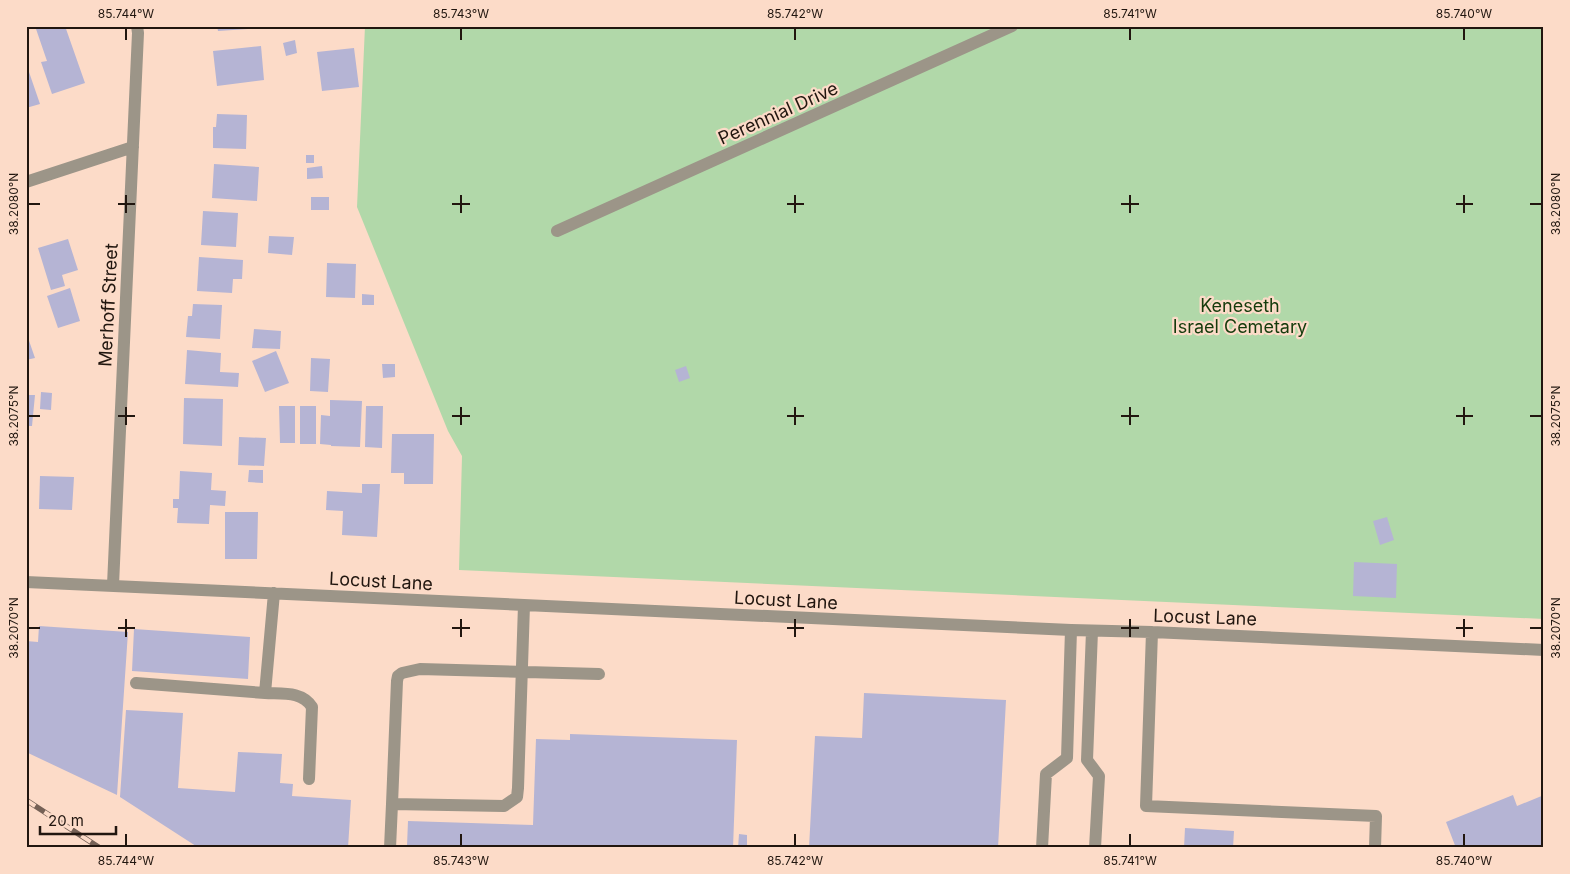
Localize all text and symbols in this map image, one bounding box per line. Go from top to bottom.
text: 85.744°W [98,6,154,21]
text: 85.743°W [433,6,489,21]
text: 85.742°W [767,6,823,21]
text: 85.741°W [1103,6,1157,21]
text: 85.740°W [1436,6,1492,21]
street label: Perennial Drive [715,77,841,149]
text: 38.2080°N [6,173,21,235]
text: 38.2080°N [1548,173,1563,235]
street label: Merhoff Street [94,243,122,367]
park label: Keneseth Israel Cemetary [1173,295,1307,337]
text: 38.2075°N [6,385,21,447]
text: 38.2075°N [1548,385,1563,447]
street label: Locust Lane [329,568,433,594]
street label: Locust Lane [734,587,838,613]
text: 38.2070°N [6,597,21,659]
text: 38.2070°N [1548,597,1563,659]
street label: Locust Lane [1153,605,1257,629]
scale bar [40,804,116,836]
text: 20 m [48,811,84,830]
text: 85.744°W [98,853,154,868]
text: 85.743°W [433,853,489,868]
text: 85.742°W [767,853,823,868]
text: 85.741°W [1103,853,1157,868]
text: 85.740°W [1436,853,1492,868]

